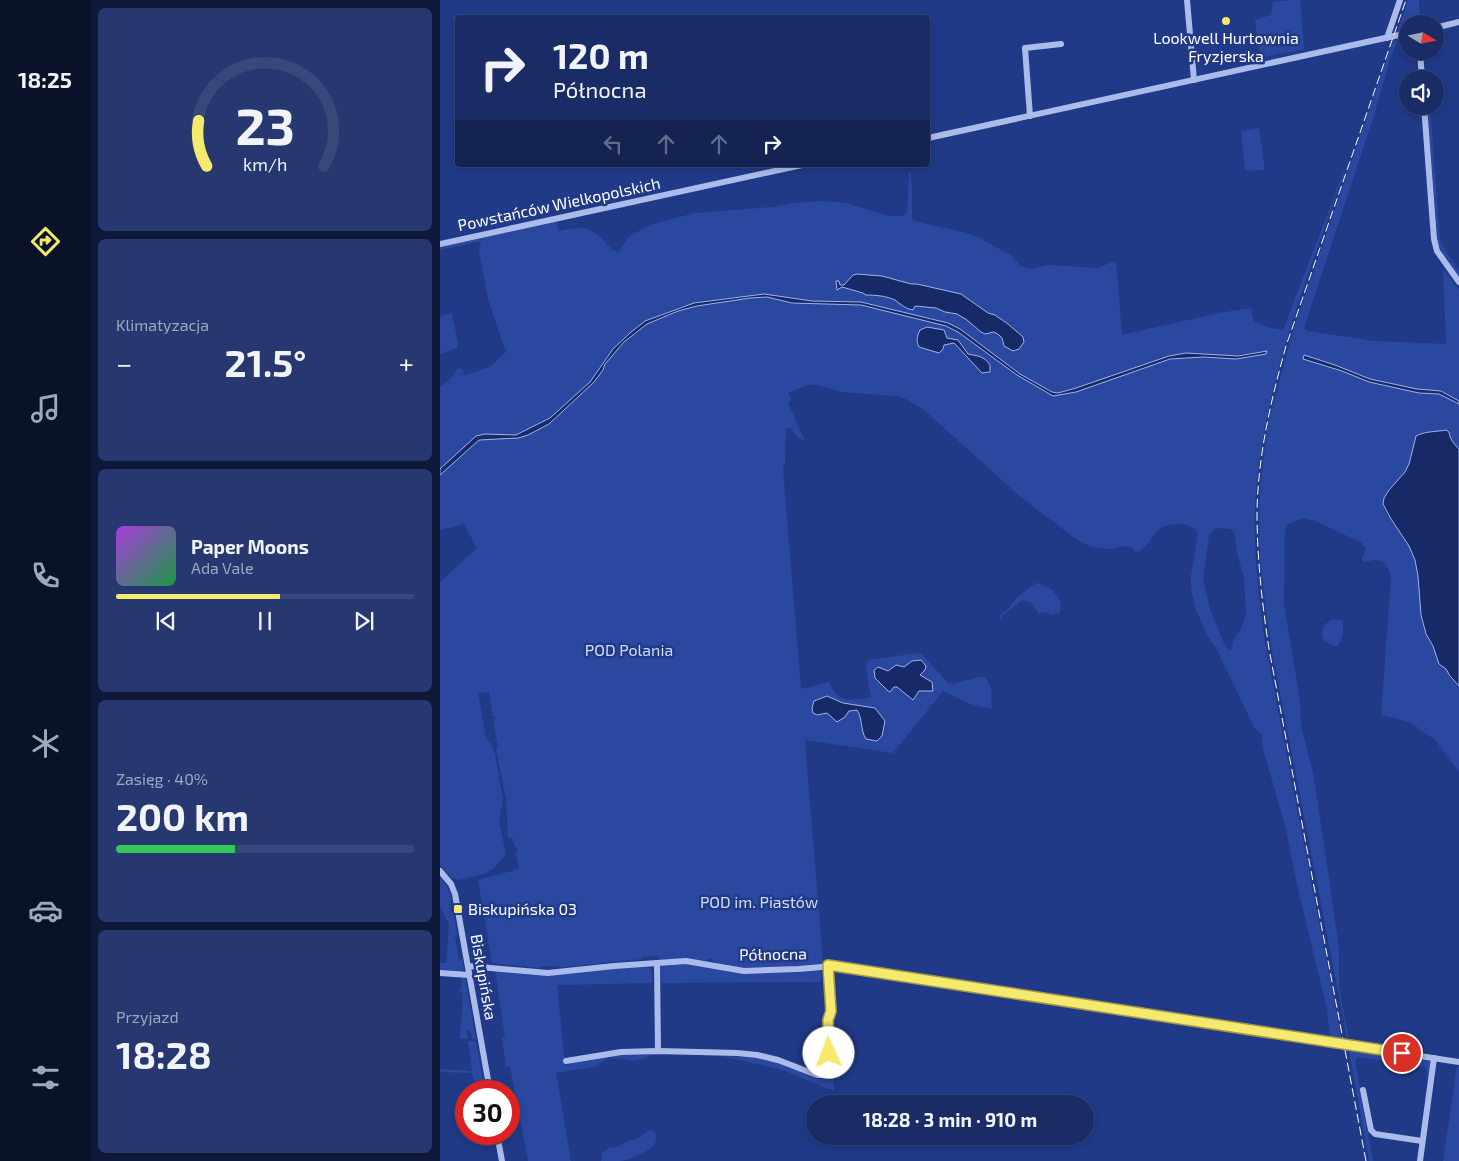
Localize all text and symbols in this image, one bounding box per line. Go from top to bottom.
marker: Lookwell Hurtownia Fryzjerska [1220,15,1232,27]
north arrow [1399,15,1444,60]
map controls [1399,15,1444,115]
place label: Lookwell Hurtownia Fryzjerska [1153,28,1299,66]
text: 120 m [553,34,649,76]
icon: right [470,35,535,100]
text: 18:25 [18,66,72,92]
button: sound [1399,70,1444,115]
text: Północna [553,76,646,102]
text: 23 [235,93,295,155]
icon: left [599,130,627,158]
icon: ahead [652,130,680,158]
icon: ahead [705,130,733,158]
icon: right [758,130,786,158]
text: km/h [243,153,287,175]
street label: Powstańców Wielkopolskich [456,173,662,234]
icon: directions [28,224,63,259]
text: Klimatyzacja [116,315,209,334]
text: 21.5° [225,339,306,385]
text: − [116,346,132,380]
text: + [399,346,414,380]
icon: music [28,391,63,426]
text: Paper Moons [191,535,309,558]
icon: phone [28,558,63,593]
text: Ada Vale [191,558,254,577]
icon: previous [152,607,180,635]
icon: pause [251,607,279,635]
icon: next [350,607,378,635]
park label: POD Polania [585,640,673,659]
icon: climate [28,726,63,761]
text: Zasięg · 40% [116,769,208,788]
text: 200 km [116,793,249,839]
park label: POD im. Piastów [700,892,818,911]
icon: car [28,893,63,928]
place label: Biskupińska 03 [468,899,577,918]
marker: Biskupińska 03 [452,903,464,915]
street label: Biskupińska [468,932,501,1021]
street label: Północna [739,943,807,964]
text: Przyjazd [116,1007,179,1026]
position arrow [802,1026,854,1078]
text: 18:28 [116,1031,212,1077]
pin [1381,1032,1423,1074]
icon: arrive [1388,1039,1416,1067]
icon: filters [28,1060,63,1095]
speed limit sign: 30 [455,1080,520,1145]
text: 18:28 · 3 min · 910 m [863,1108,1037,1131]

